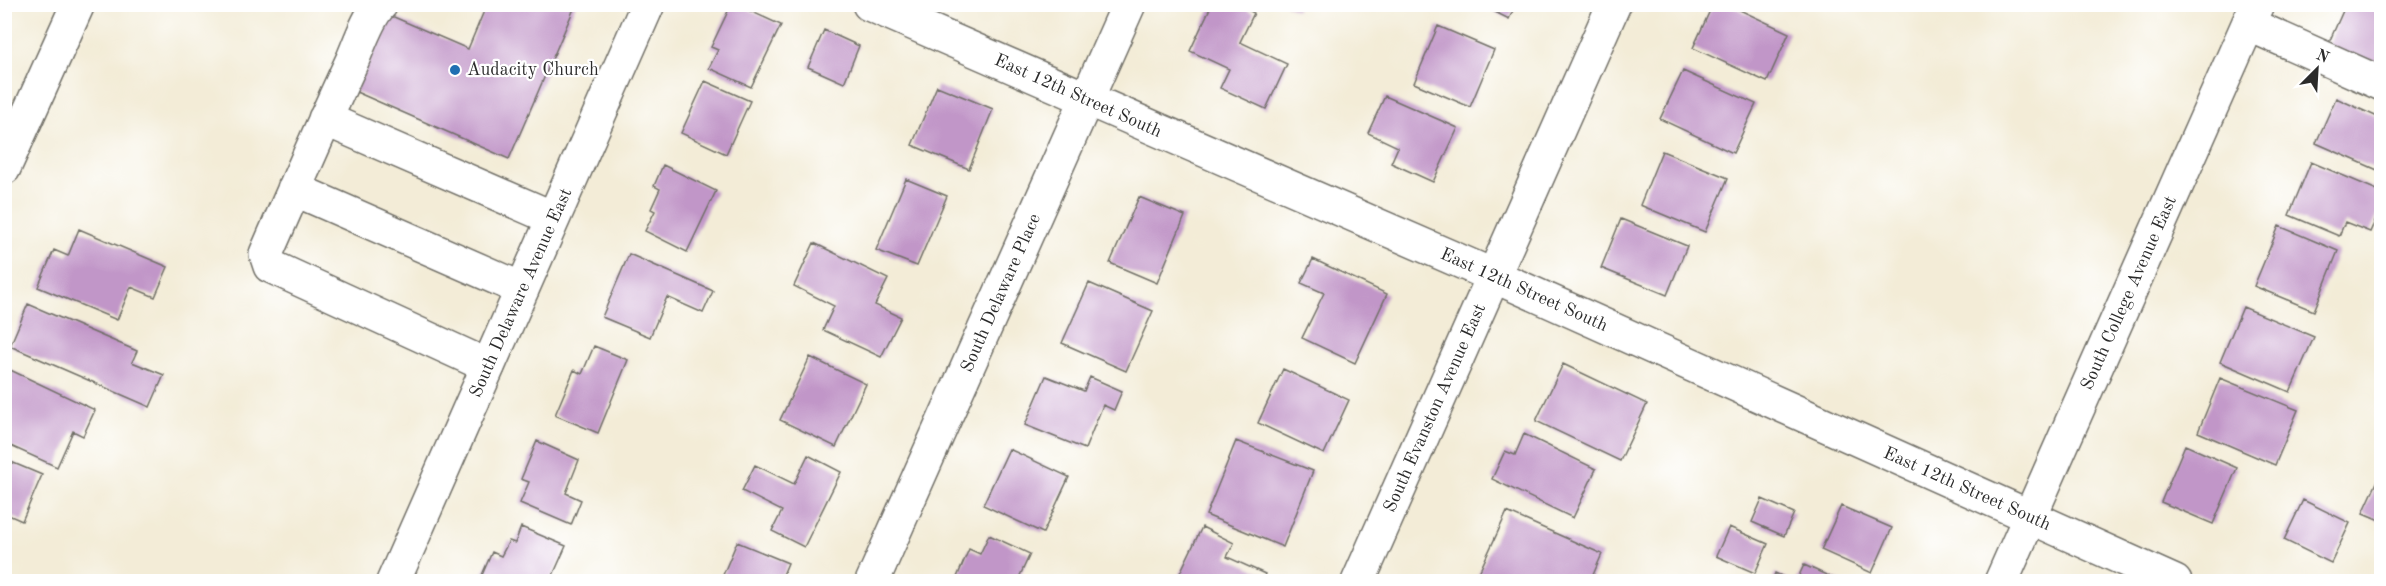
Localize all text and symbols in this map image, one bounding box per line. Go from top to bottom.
north arrow [2287,39,2347,99]
text: N [2313,47,2332,67]
street label: East 12th Street South [992,51,1165,141]
place label: Audacity Church [467,61,599,79]
marker: Audacity Church [448,63,462,77]
street label: South Delaware Avenue East [467,186,575,400]
street label: South College Avenue East [2078,193,2180,393]
street label: South Delaware Place [958,211,1044,375]
street label: East 12th Street South [1438,245,1611,335]
street label: South Evanston Avenue East [1381,301,1489,515]
street label: East 12th Street South [1881,444,2054,534]

